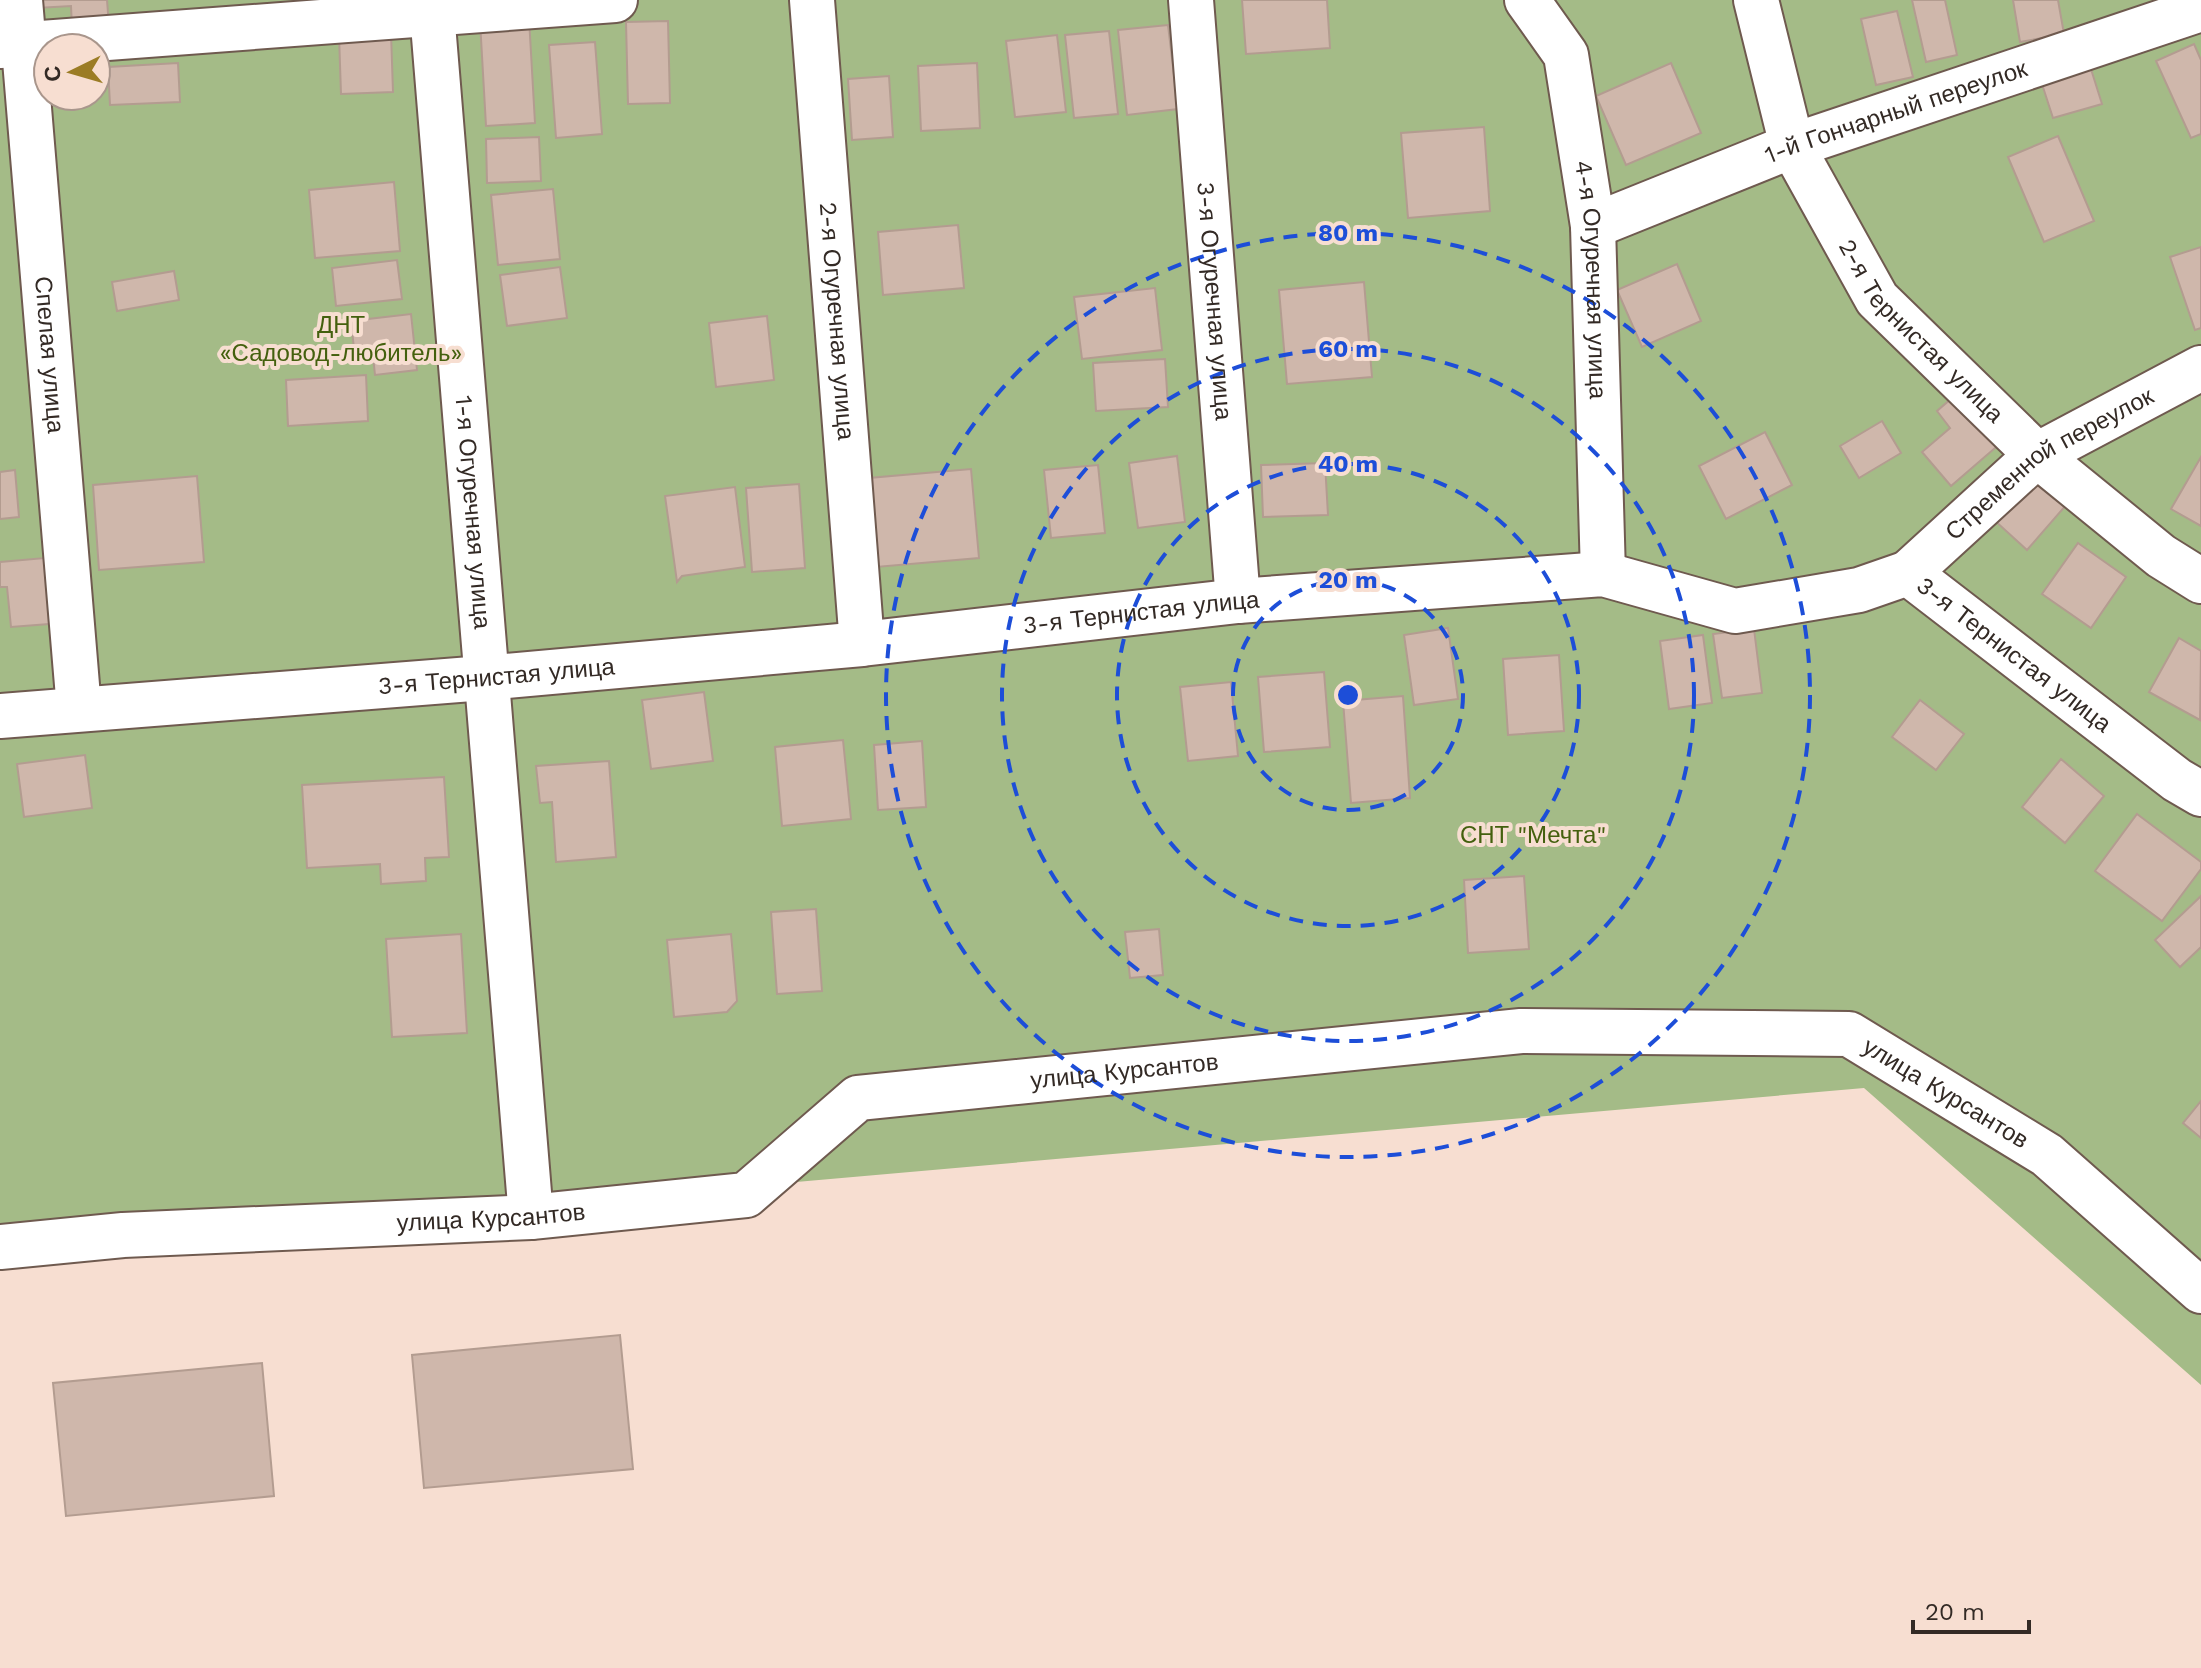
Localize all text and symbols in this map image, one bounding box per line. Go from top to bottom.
north arrow [32,32,112,112]
street label: 1-й Гончарный переулок [1761,54,2031,169]
text: С [39,65,66,83]
street label: 4-я Огуречная улица [1569,158,1612,400]
street label: 3-я Огуречная улица [1191,181,1238,422]
street label: 2-я Огуречная улица [814,201,860,442]
text: 80 m [1318,219,1378,247]
street label: 2-я Тернистая улица [1833,235,2010,429]
street label: Спелая улица [29,275,70,435]
park label: ДНТ «Садовод-любитель» [220,311,462,367]
text: 60 m [1318,335,1378,363]
street label: Стременной переулок [1940,382,2158,546]
street label: 1-я Огуречная улица [450,394,497,631]
text: 40 m [1318,450,1378,478]
text: 20 m [1318,566,1378,594]
street label: 3-я Тернистая улица [1911,571,2117,738]
street label: 3-я Тернистая улица [1022,585,1261,639]
street label: 3-я Тернистая улица [377,652,617,700]
centre of rings [1334,681,1362,709]
park label: СНТ "Мечта" [1460,821,1606,849]
street label: улица Курсантов [1858,1032,2034,1154]
street label: улица Курсантов [1029,1048,1220,1094]
street label: улица Курсантов [396,1198,587,1237]
scale bar [1913,1584,2029,1634]
text: 20 m [1925,1598,1985,1626]

